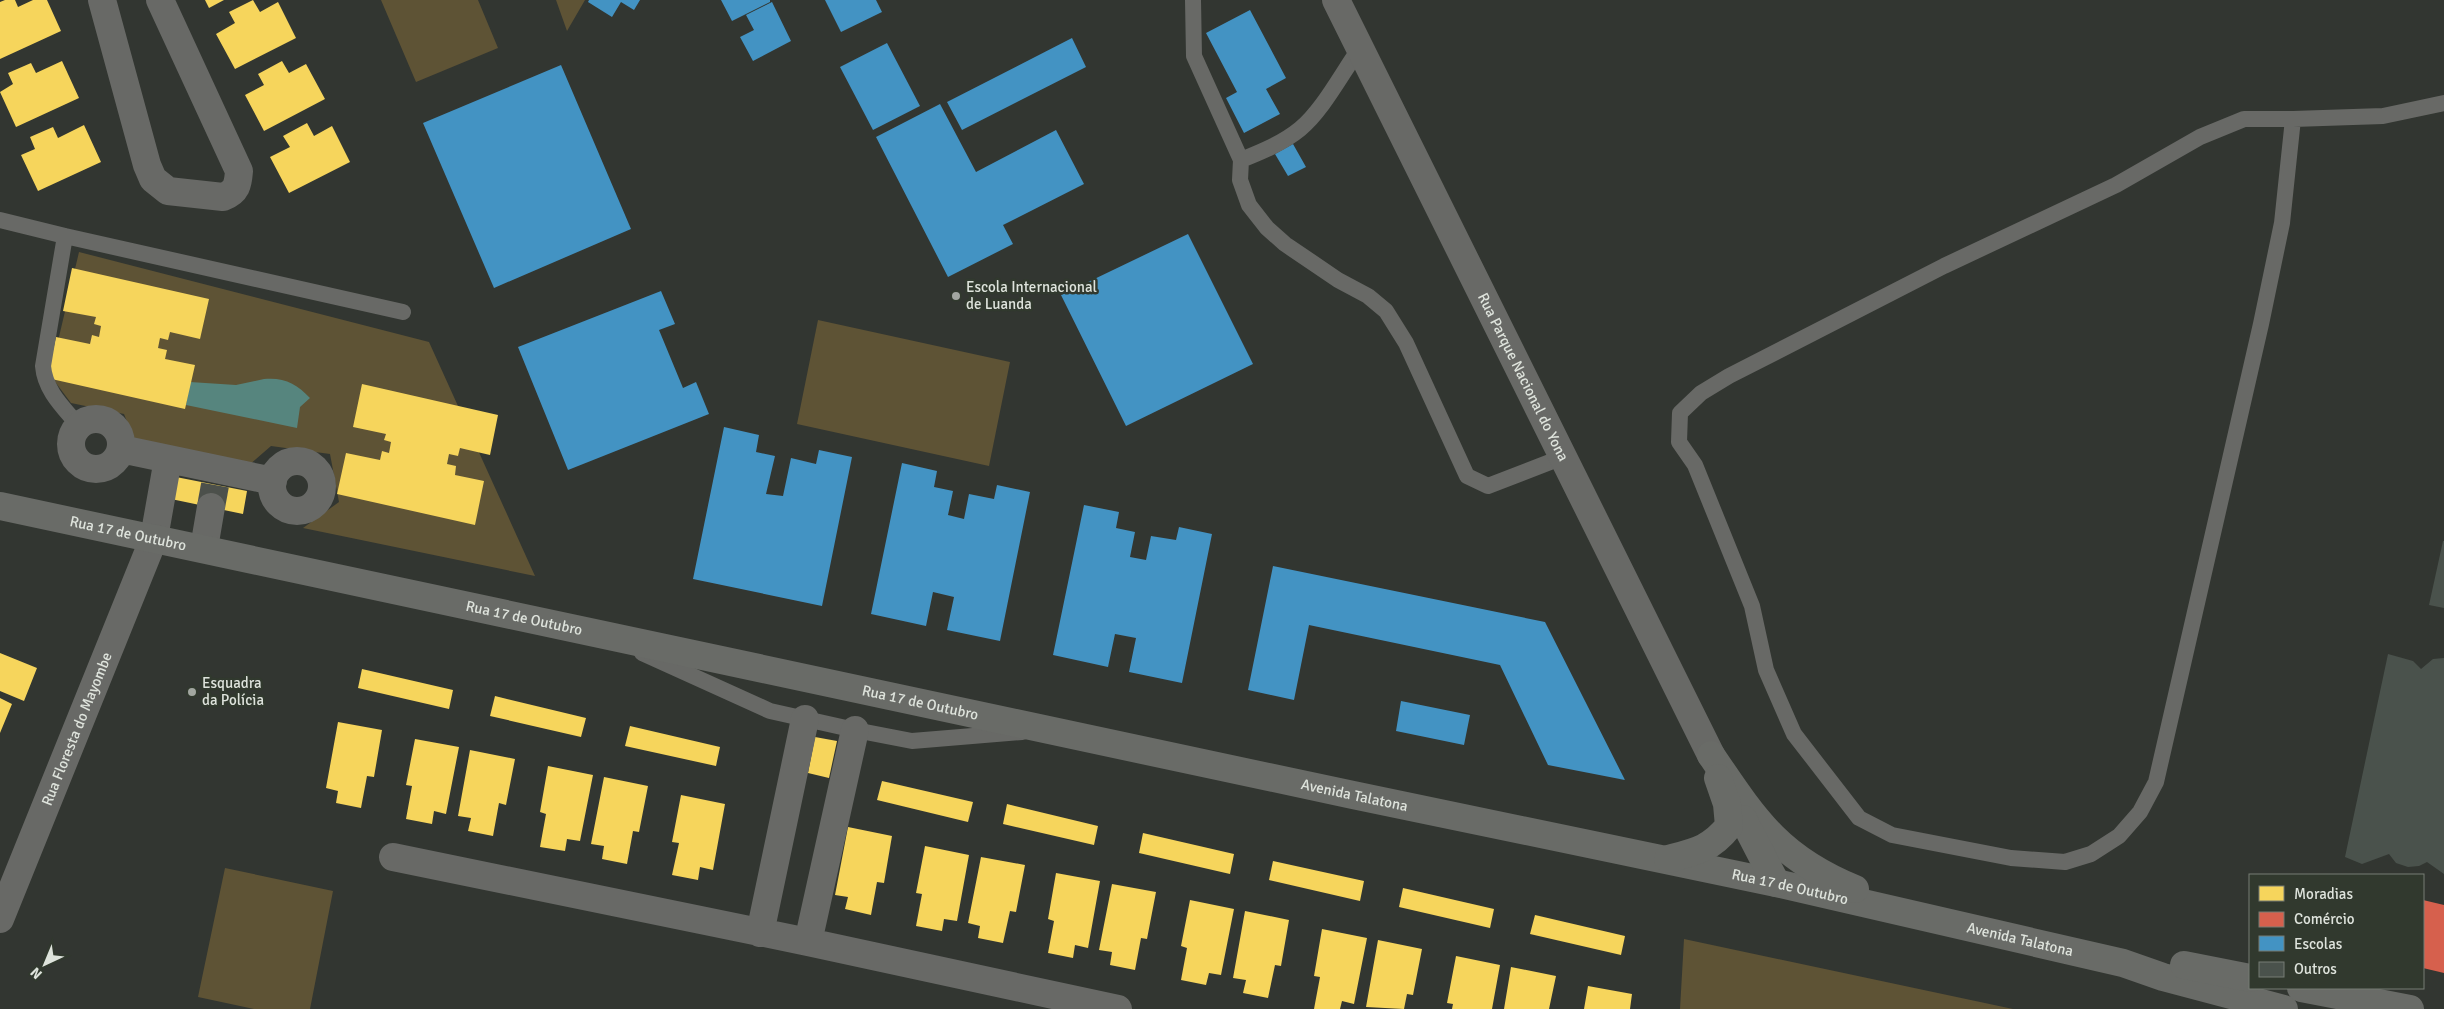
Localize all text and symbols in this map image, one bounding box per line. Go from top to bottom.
place label: Escola Internacional de Luanda [966,278,1097,313]
marker: Escola Internacional de Luanda [950,290,962,302]
street label: Rua Parque Nacional do Yona [1474,290,1573,464]
street label: Rua 17 de Outubro [68,512,188,555]
street label: Rua 17 de Outubro [464,597,584,639]
street label: Rua Floresta do Mayombe [38,650,116,808]
place label: Esquadra da Polícia [202,674,264,709]
street label: Rua 17 de Outubro [860,681,980,724]
marker: Esquadra da Polícia [186,686,198,698]
street label: Avenida Talatona [1299,775,1410,815]
street label: Rua 17 de Outubro [1730,865,1850,908]
legend [2249,874,2424,989]
text: Moradias [2294,885,2353,903]
text: Comércio [2294,910,2355,928]
street label: Avenida Talatona [1965,918,2075,960]
text: Escolas [2294,935,2343,953]
north arrow [20,939,70,989]
text: Outros [2294,960,2337,978]
text: N [27,963,46,982]

